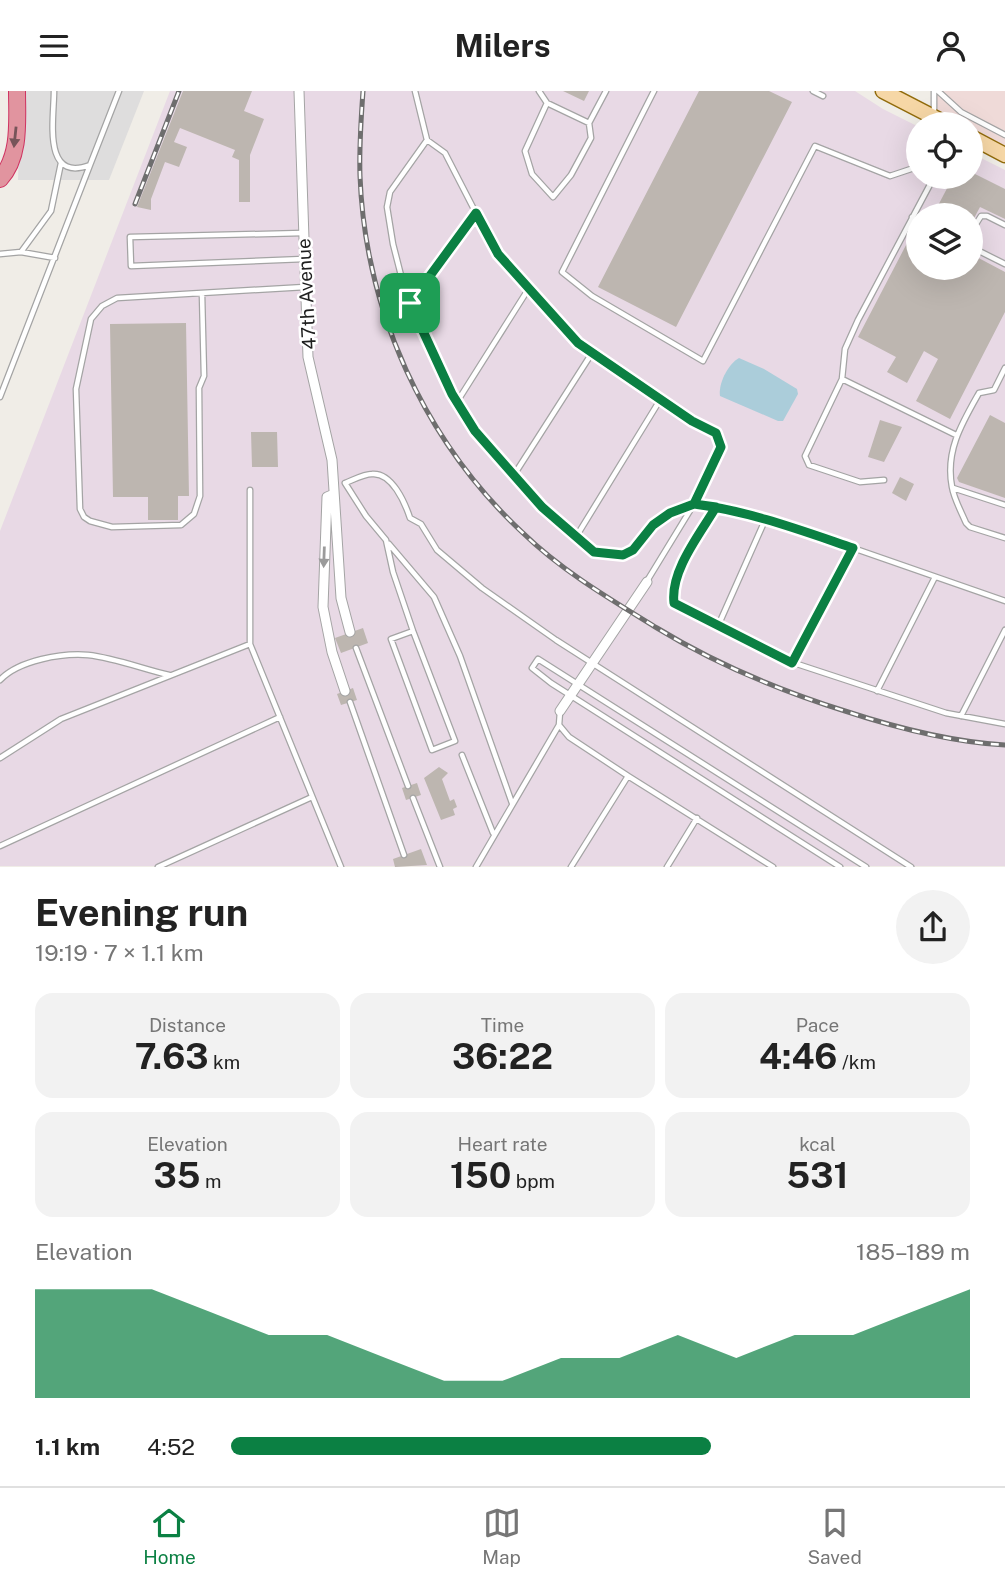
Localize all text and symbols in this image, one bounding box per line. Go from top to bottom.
icon: menu [35,27,73,65]
text: Milers [454,27,551,64]
icon: person [932,27,970,65]
map controls [906,112,983,280]
button: locate [906,112,983,189]
one-way arrow [10,126,21,148]
button: layers [906,203,983,280]
street label: 47th Avenue [292,238,320,350]
pin [380,273,440,333]
icon: arrive [391,284,429,322]
one-way arrow [319,546,330,568]
text: Evening run [35,890,248,935]
button: share [896,890,970,964]
text: 19:19 · 7 × 1.1 km [35,939,204,966]
text: Distance [149,1014,226,1036]
text: Time [481,1014,524,1036]
text: Pace [796,1014,839,1036]
text: 7.63 [135,1036,208,1077]
text: 36:22 [452,1036,553,1077]
text: 4:46 [759,1036,837,1077]
text: km [208,1051,240,1073]
text: /km [837,1051,876,1073]
text: Elevation [147,1133,228,1155]
text: Heart rate [458,1133,547,1155]
text: kcal [799,1133,836,1155]
text: 35 [154,1155,200,1196]
text: 150 [450,1155,511,1196]
text: 531 [787,1155,848,1196]
text: m [200,1170,221,1192]
text: bpm [511,1170,555,1192]
text: Elevation [35,1238,133,1265]
text: 185–189 m [856,1238,970,1265]
text: 1.1 km [35,1433,100,1460]
text: 4:52 [147,1433,195,1460]
tab: Home [143,1504,196,1568]
tab: Map [482,1504,521,1568]
tab: Saved [807,1504,862,1568]

